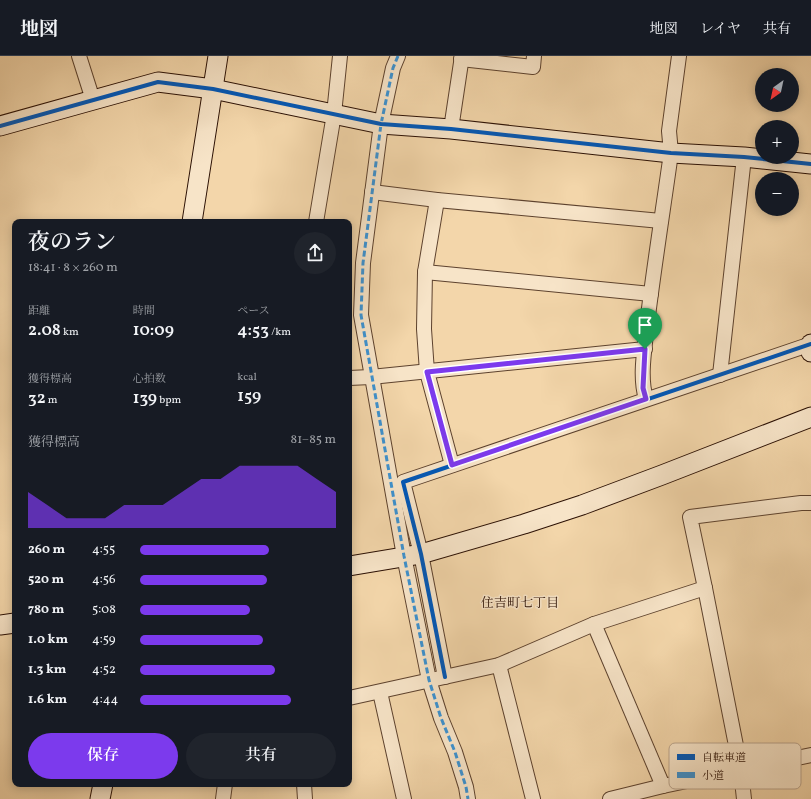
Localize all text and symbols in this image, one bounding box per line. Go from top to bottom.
text: 地図 [20,17,58,43]
text: 地図 [650,20,678,39]
text: レイヤ [700,20,741,39]
text: 共有 [763,20,791,39]
north arrow [755,68,799,112]
map controls [755,68,799,216]
button: + [755,120,799,164]
button: − [755,172,799,216]
text: 夜のラン [28,228,116,259]
button: share [294,232,336,274]
text: 18:41 · 8 × 260 m [28,259,118,277]
text: 距離 [28,304,50,319]
text: 時間 [133,304,155,319]
text: ペース [237,304,270,319]
pin [628,308,662,349]
icon: arrive [634,314,656,336]
text: 2.08 [28,319,61,342]
text: 10:09 [133,319,174,342]
text: 4:53 [237,319,269,342]
text: km [61,325,79,340]
text: /km [269,325,291,340]
text: kcal [237,370,257,385]
text: 獲得標高 [28,372,72,387]
text: 心拍数 [133,372,166,387]
text: 159 [237,385,261,408]
text: 32 [28,387,46,410]
text: 139 [133,387,157,410]
text: m [46,393,58,408]
text: bpm [157,393,181,408]
text: 81–85 m [291,431,336,449]
text: 獲得標高 [28,434,80,452]
text: 260 m [28,541,65,559]
text: 4:55 [92,541,115,559]
text: 520 m [28,571,64,589]
text: 4:56 [92,571,116,589]
district label: 住吉町七丁目 [481,595,559,613]
text: 780 m [28,601,64,619]
text: 5:08 [92,601,116,619]
text: 1.0 km [28,631,68,649]
text: 4:59 [92,631,116,649]
text: 1.3 km [28,661,66,679]
text: 4:52 [92,661,116,679]
text: 1.6 km [28,691,67,709]
text: 4:44 [92,691,118,709]
button: 保存 [28,733,178,779]
button: 共有 [186,733,336,779]
legend [669,743,801,789]
text: 自転車道 [702,751,746,766]
text: 小道 [702,769,724,784]

